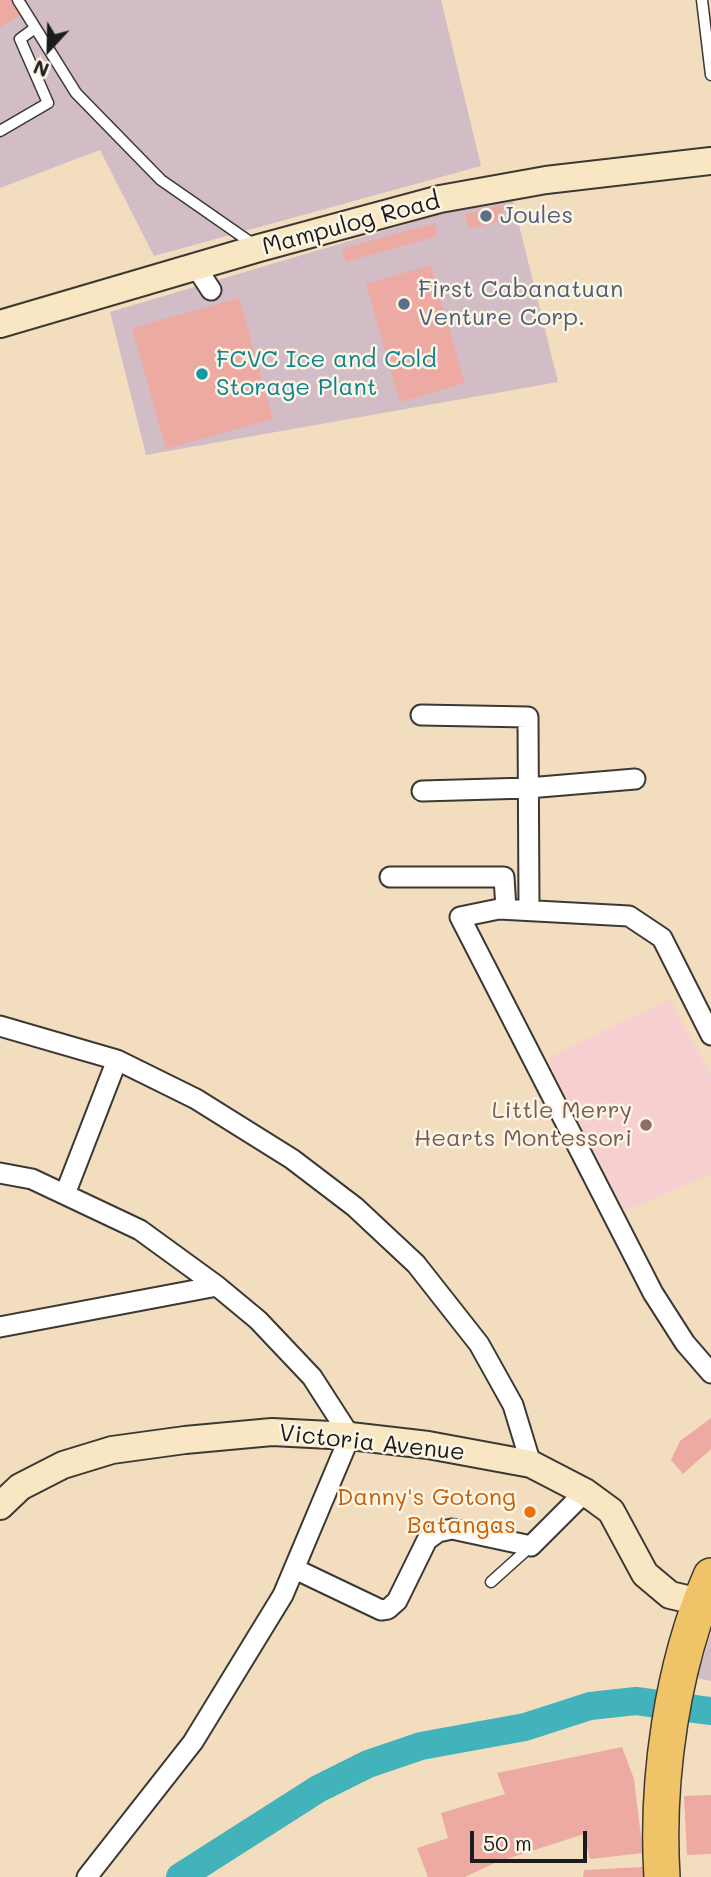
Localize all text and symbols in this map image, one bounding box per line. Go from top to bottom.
north arrow [14,14,84,84]
text: N [30,55,52,83]
street label: Mampulog Road [259,186,443,262]
place label: Joules [500,202,573,230]
marker: Joules [478,208,494,224]
place label: First Cabanatuan Venture Corp. [418,276,623,332]
marker: First Cabanatuan Venture Corp. [396,296,412,312]
place label: FCVC Ice and Cold Storage Plant [216,346,437,402]
marker: FCVC Ice and Cold Storage Plant [194,366,210,382]
place label: Little Merry Hearts Montessori [414,1097,632,1153]
marker: Little Merry Hearts Montessori [638,1117,654,1133]
street label: Victoria Avenue [278,1419,466,1467]
place label: Danny's Gotong Batangas [337,1484,516,1540]
marker: Danny's Gotong Batangas [522,1504,538,1520]
scale bar [473,1818,590,1862]
text: 50 m [483,1829,532,1856]

